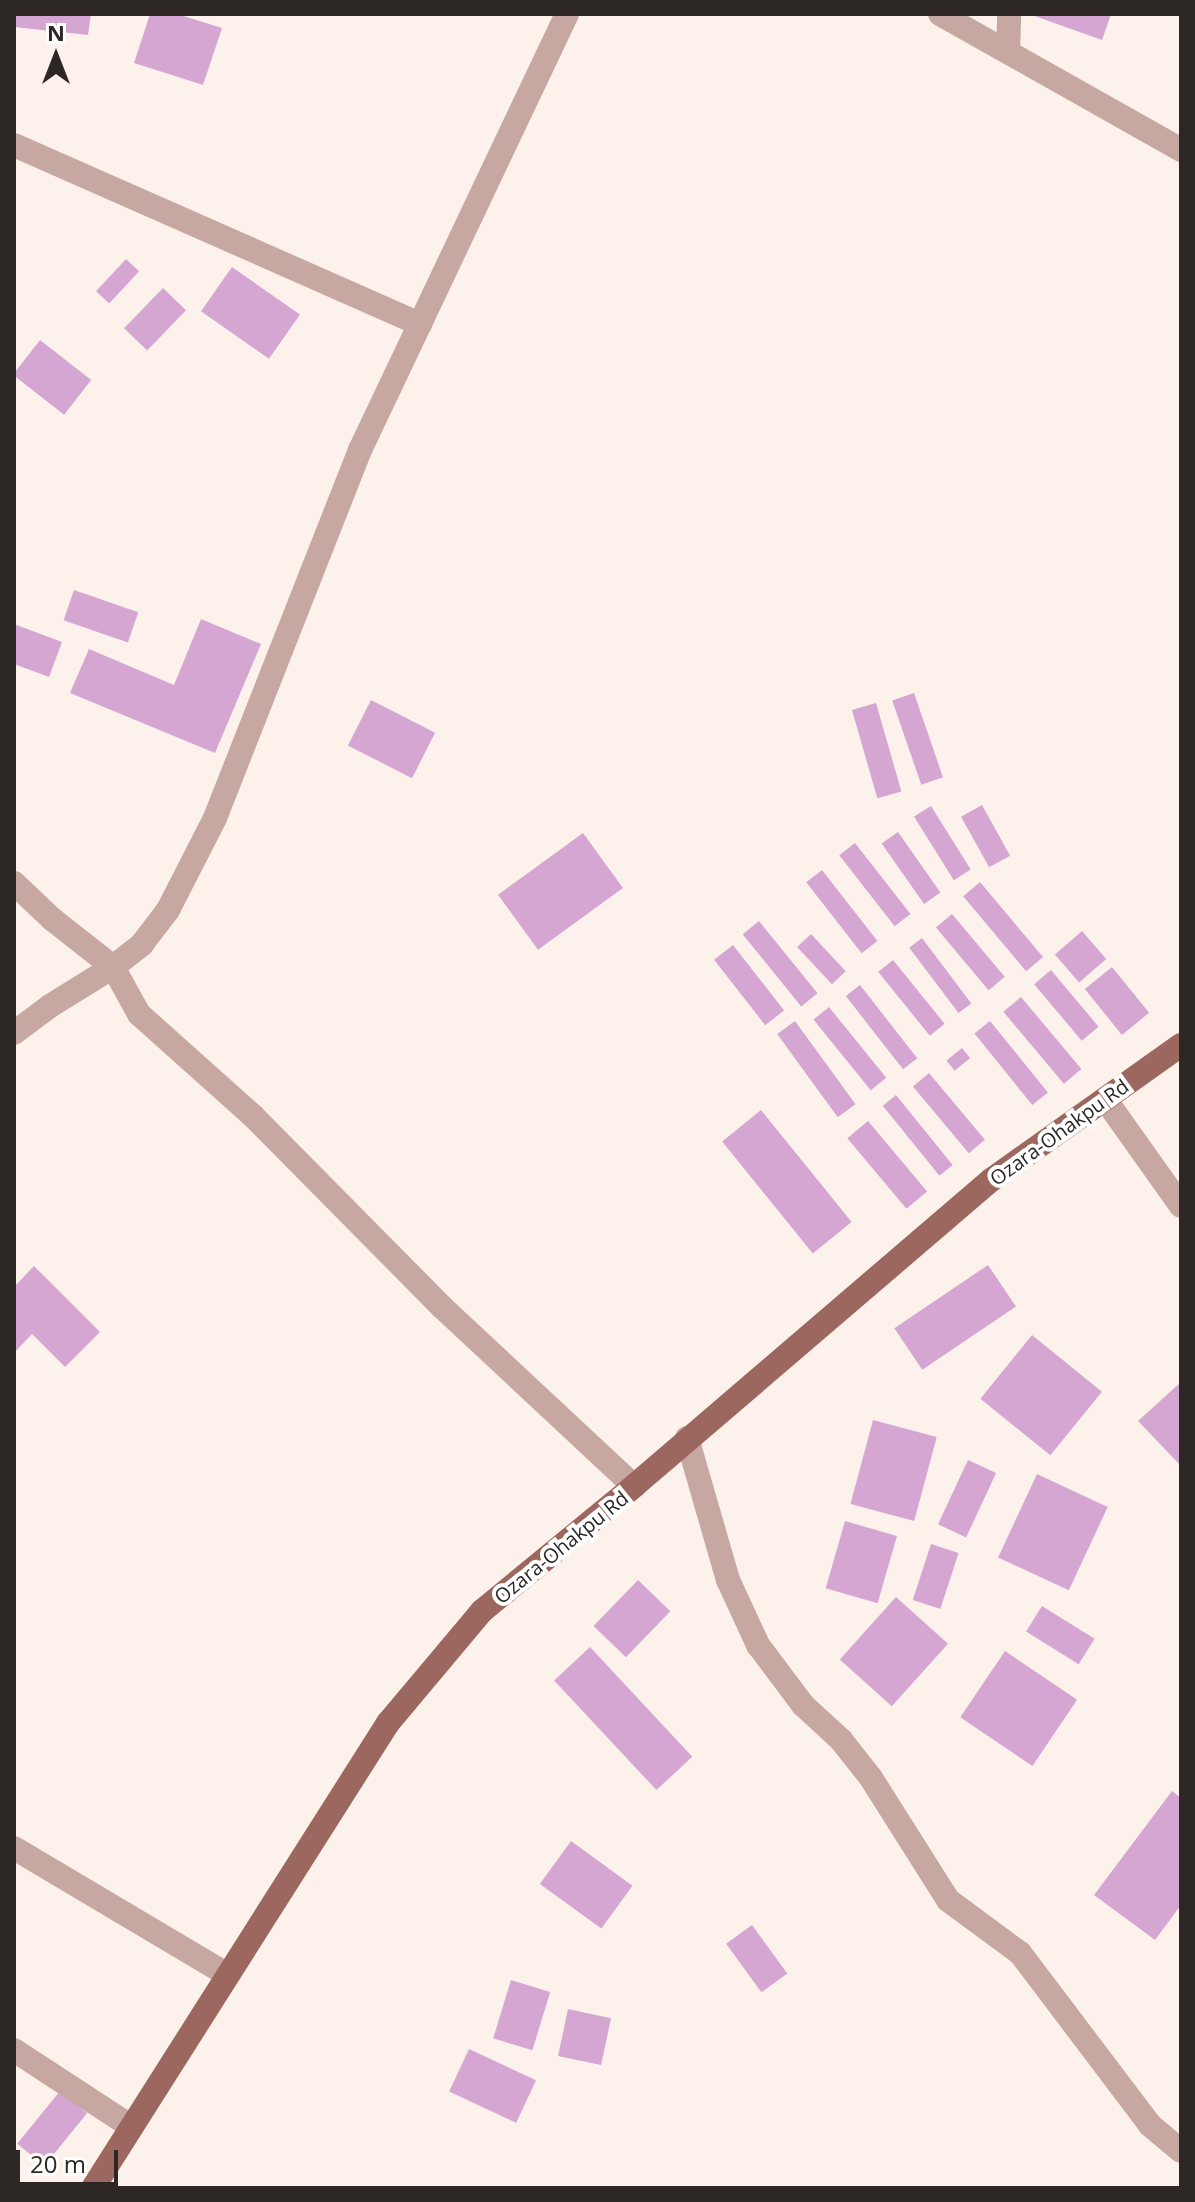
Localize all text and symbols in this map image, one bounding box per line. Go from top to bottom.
north arrow [16,16,96,96]
text: N [47,17,65,47]
street label: Ozara-Ohakpu Rd [985,1074,1133,1190]
street label: Ozara-Ohakpu Rd [489,1486,633,1608]
scale bar [20,2134,122,2184]
text: 20 m [30,2147,86,2180]

